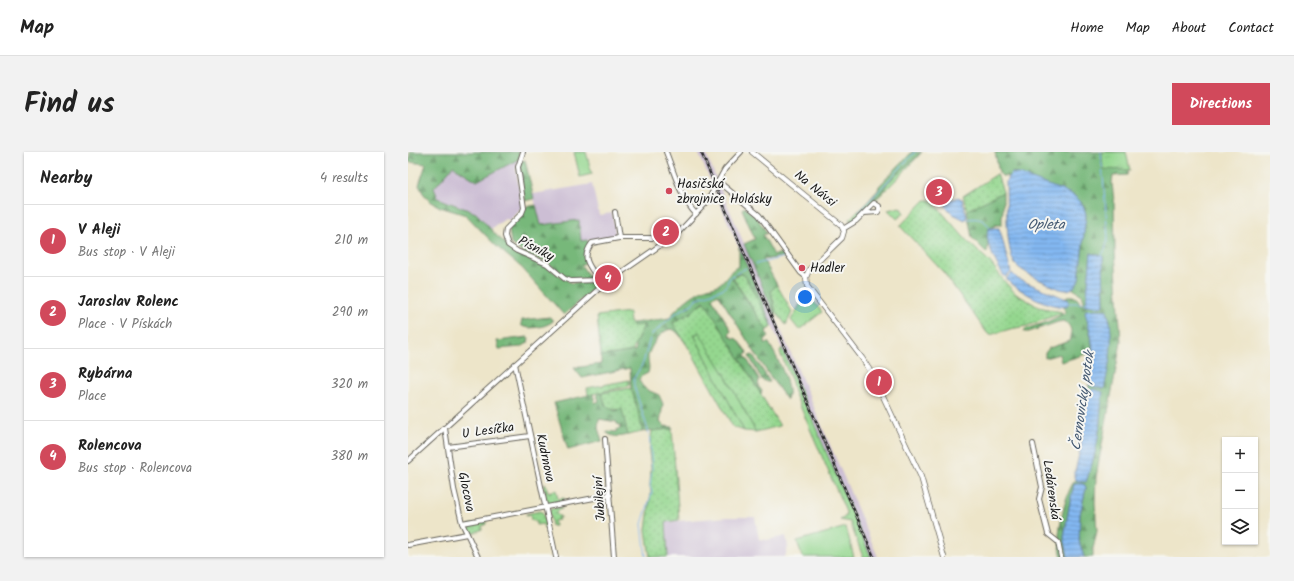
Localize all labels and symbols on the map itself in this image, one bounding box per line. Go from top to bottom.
street label: Na Návsi [789,165,841,213]
place label: Hasičská zbrojnice Holásky [677,174,772,210]
pin: 3 [926,177,952,207]
marker: Hasičská zbrojnice Holásky [664,186,674,196]
water label: Opleta [1028,214,1066,236]
pin: 2 [653,217,679,247]
street label: Písníky [514,231,558,268]
place label: Hadler [810,258,845,279]
pin: 4 [595,263,621,293]
marker: Hadler [797,263,807,273]
your location [795,287,815,307]
water label: Černovický potok [1065,348,1101,452]
pin: 1 [866,367,892,397]
street label: U Lesíčka [461,417,515,445]
street label: Kudrnova [530,432,560,484]
street label: Ledárenská [1036,459,1066,523]
street label: Glocova [452,470,480,514]
street label: Jubilejní [588,474,612,522]

